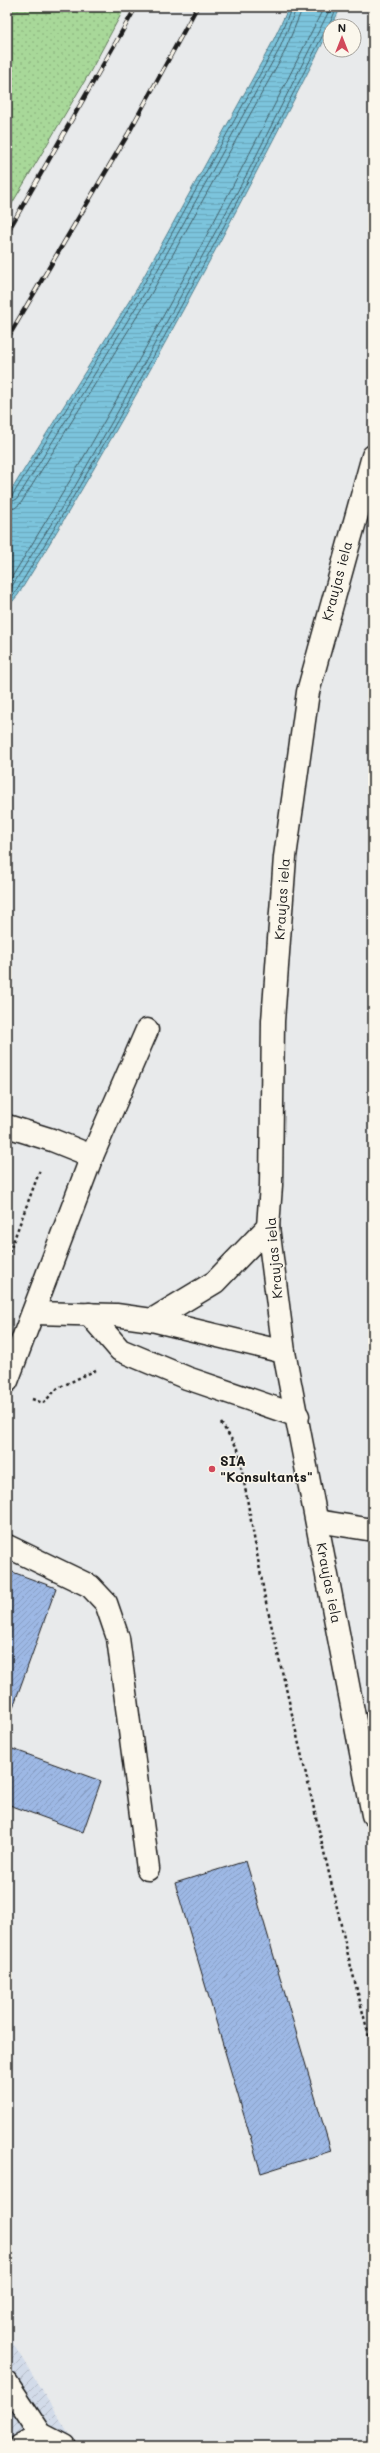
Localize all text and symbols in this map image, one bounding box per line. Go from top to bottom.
north arrow [322,18,362,58]
text: N [338,20,346,35]
street label: Kraujas iela [317,539,356,623]
street label: Kraujas iela [269,857,294,940]
street label: Kraujas iela [260,1216,287,1300]
place label: SIA "Konsultants" [220,1451,313,1486]
marker: SIA "Konsultants" [207,1464,217,1474]
street label: Kraujas iela [312,1541,347,1625]

